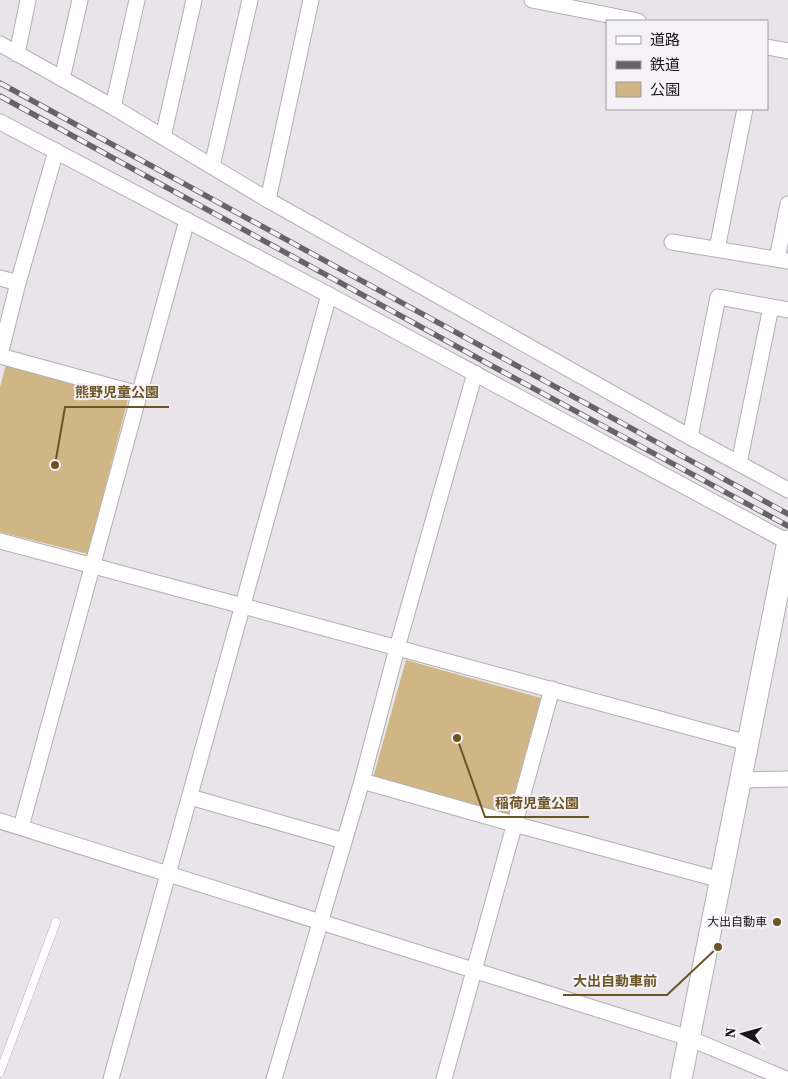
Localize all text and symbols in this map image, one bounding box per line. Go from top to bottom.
legend [606,20,768,110]
text: 道路 [650,29,680,50]
text: 鉄道 [650,54,680,75]
text: 公園 [650,79,680,100]
callout: 熊野児童公園 [65,378,169,407]
text: 熊野児童公園 [75,382,159,402]
callout: 稲荷児童公園 [485,788,589,817]
text: 稲荷児童公園 [495,793,579,813]
place label: 大出自動車 [707,914,767,930]
marker: 大出自動車 [771,916,783,928]
callout: 大出自動車前 [563,966,667,995]
text: 大出自動車前 [573,971,657,991]
north arrow [718,1009,768,1059]
text: N [720,1027,741,1039]

